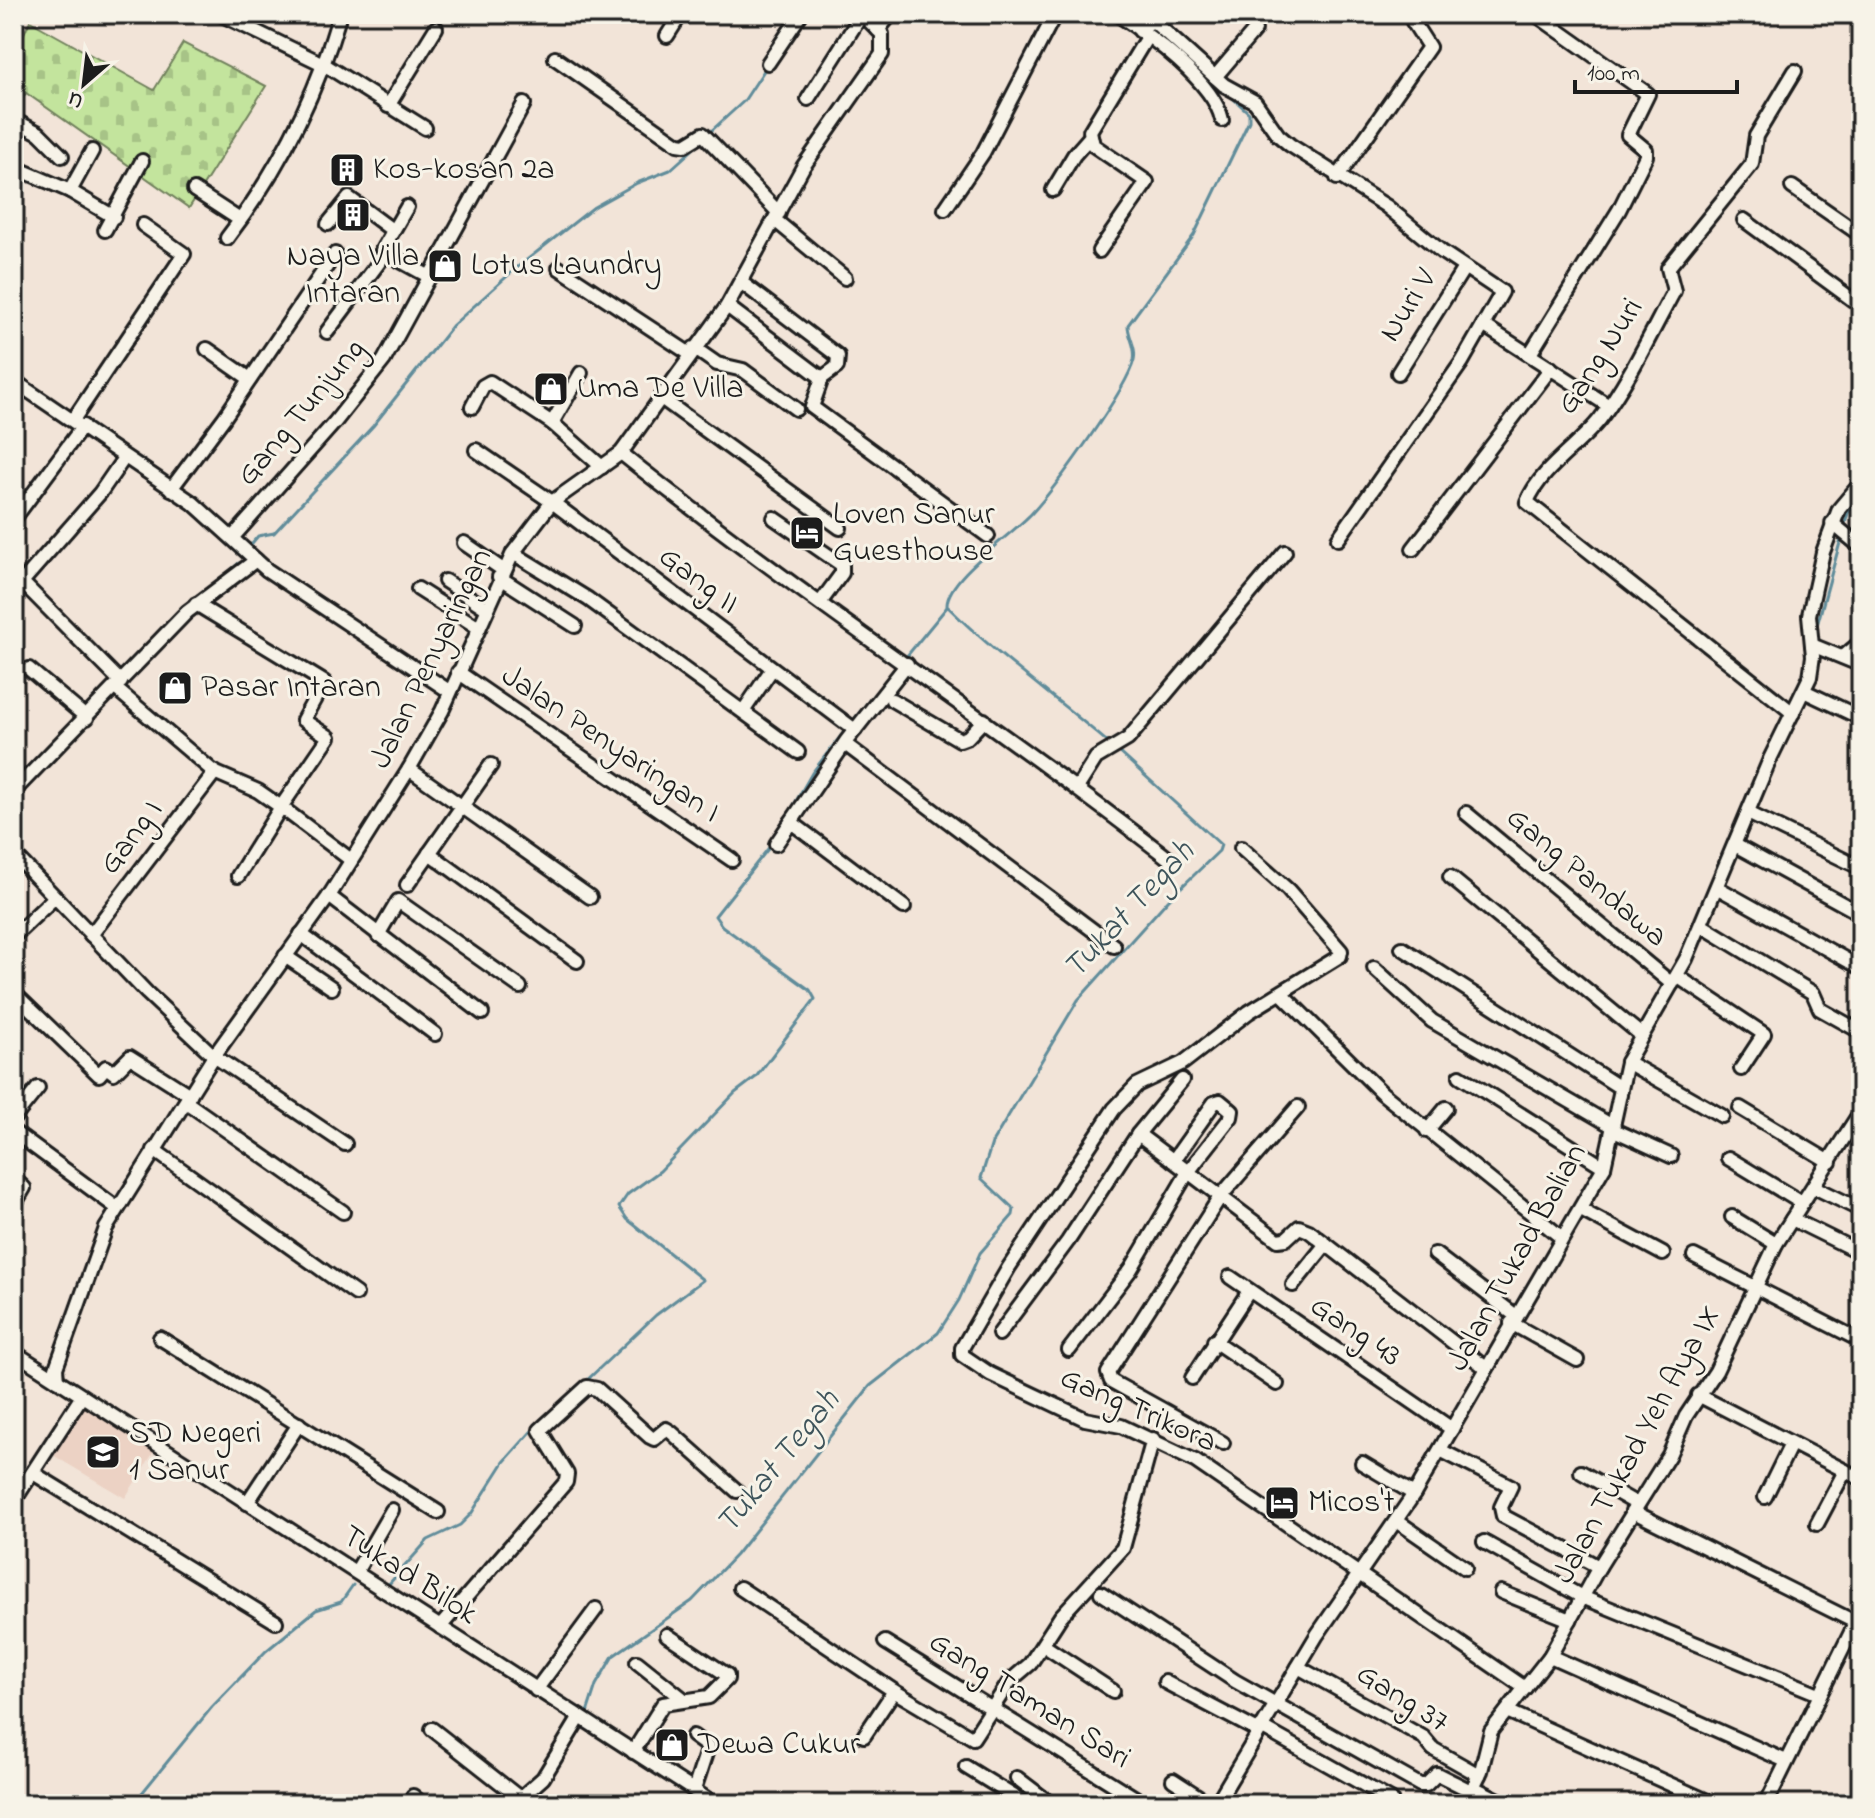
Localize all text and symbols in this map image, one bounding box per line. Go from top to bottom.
north arrow [44,44,124,124]
scale bar [1575,44,1737,94]
text: 100 m [1587,57,1640,92]
text: U [62,82,90,116]
place label: Kos-kosan 2a [373,147,555,194]
building icon: Kos-kosan 2a [328,151,366,189]
building icon: Naya Villa Intaran [334,196,372,234]
place label: Naya Villa Intaran [287,234,419,318]
place label: Lotus Laundry [471,243,662,290]
shop icon: Lotus Laundry [426,247,464,285]
street label: Nuri V [1368,259,1450,352]
street label: Gang Nuri [1546,289,1656,425]
street label: Gang Tunjung [226,329,378,497]
place label: Uma De Villa [577,366,744,413]
shop icon: Uma De Villa [532,370,570,408]
place label: Loven Sanur Guesthouse [833,492,995,576]
hotel icon: Loven Sanur Guesthouse [788,514,826,552]
street label: Gang II [648,535,748,627]
street label: Jalan Penyaringan [358,541,506,777]
street label: Jalan Penyaringan I [491,654,729,836]
place label: Pasar Intaran [201,665,381,712]
shop icon: Pasar Intaran [156,669,194,707]
street label: Gang I [88,791,176,885]
street label: Gang Pandawa [1495,796,1677,960]
water label: Tukat Tegah [1052,830,1208,992]
street label: Jalan Tukad Balian [1436,1135,1600,1381]
street label: Gang 43 [1300,1284,1410,1380]
street label: Jalan Tukad Yeh Aya IX [1542,1297,1734,1593]
street label: Gang Trikora [1052,1355,1224,1467]
water label: Tukat Tegah [705,1379,854,1547]
place label: SD Negeri 1 Sanur [129,1411,261,1495]
school or university icon: SD Negeri 1 Sanur [84,1433,122,1471]
place label: Micos't [1308,1480,1395,1527]
hotel icon: Micos't [1263,1484,1301,1522]
street label: Tukad Bilok [332,1514,487,1638]
street label: Gang Taman Sari [919,1620,1139,1782]
street label: Gang 37 [1346,1652,1458,1746]
place label: Dewa Cukur [697,1722,860,1769]
shop icon: Dewa Cukur [653,1726,691,1764]

